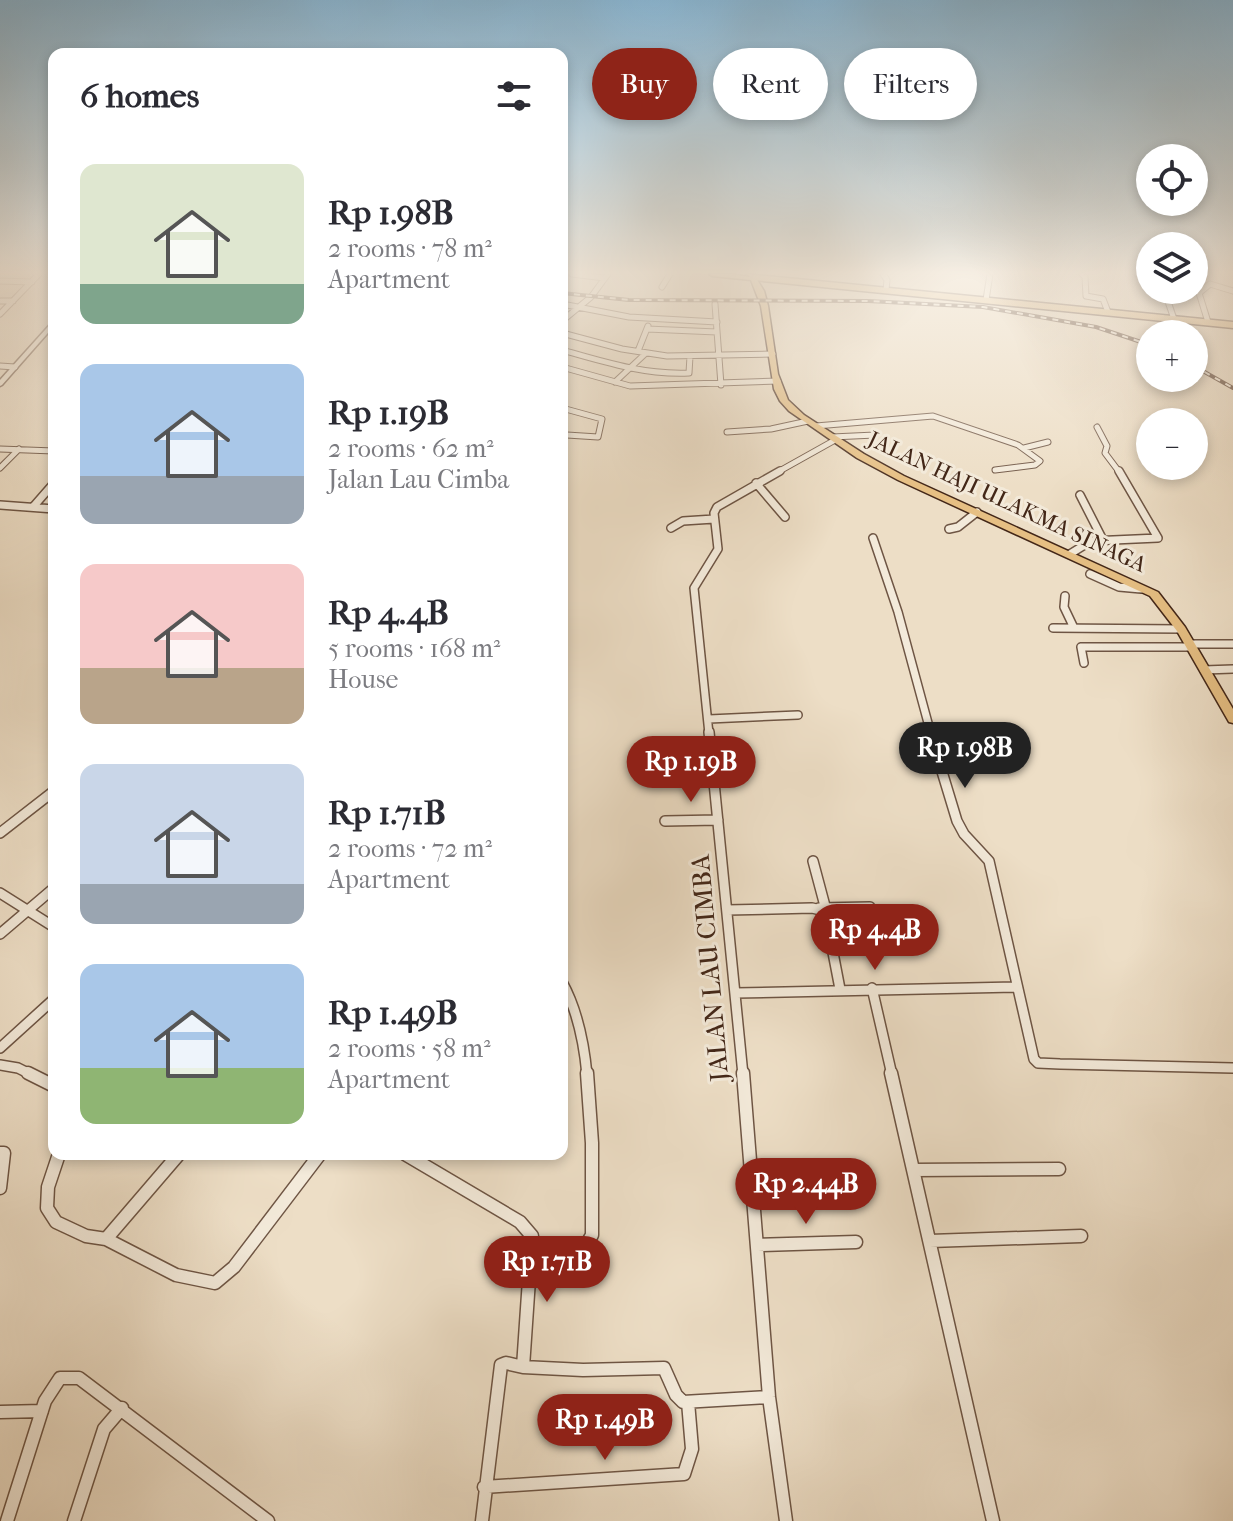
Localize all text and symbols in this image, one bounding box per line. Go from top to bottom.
chip: Buy [592,48,697,120]
chip: Rent [713,48,828,120]
chip: Filters [844,48,977,120]
icon: filters [492,74,536,118]
text: 6 homes [80,76,199,116]
map controls [1136,144,1208,480]
button: locate [1136,144,1208,216]
text: Rp 1.98B [328,193,454,233]
icon: home [144,196,240,292]
button: layers [1136,232,1208,304]
text: 2 rooms · 78 m² [328,233,492,264]
text: Apartment [328,264,450,295]
button: + [1136,320,1208,392]
text: Rp 1.19B [328,393,449,433]
icon: home [144,396,240,492]
button: − [1136,408,1208,480]
street label: JALAN HAJI ULAKMA SINAGA [862,425,1151,578]
text: 2 rooms · 62 m² [328,433,494,464]
text: Jalan Lau Cimba [328,464,509,495]
text: Rp 4.4B [328,593,449,633]
icon: home [144,596,240,692]
text: 5 rooms · 168 m² [328,633,500,664]
text: House [328,664,398,695]
pin: Rp 1.98B [882,722,1048,790]
text: Rp 1.98B [917,732,1013,763]
pin: Rp 1.19B [608,736,774,804]
text: Rp 1.19B [645,746,737,777]
text: Rp 1.71B [328,793,446,833]
icon: home [144,796,240,892]
text: 2 rooms · 72 m² [328,833,492,864]
street label: JALAN LAU CIMBA [685,852,736,1085]
text: Apartment [328,864,450,895]
pin: Rp 4.4B [801,904,949,972]
text: Rp 4.4B [829,914,921,945]
text: Rp 1.49B [328,993,458,1033]
icon: home [144,996,240,1092]
text: 2 rooms · 58 m² [328,1033,491,1064]
text: Apartment [328,1064,450,1095]
pin: Rp 2.44B [723,1158,889,1226]
text: Rp 2.44B [753,1168,859,1199]
pin: Rp 1.71B [464,1236,630,1304]
text: Rp 1.71B [502,1246,592,1277]
pin: Rp 1.49B [522,1394,688,1462]
text: Rp 1.49B [555,1404,655,1435]

